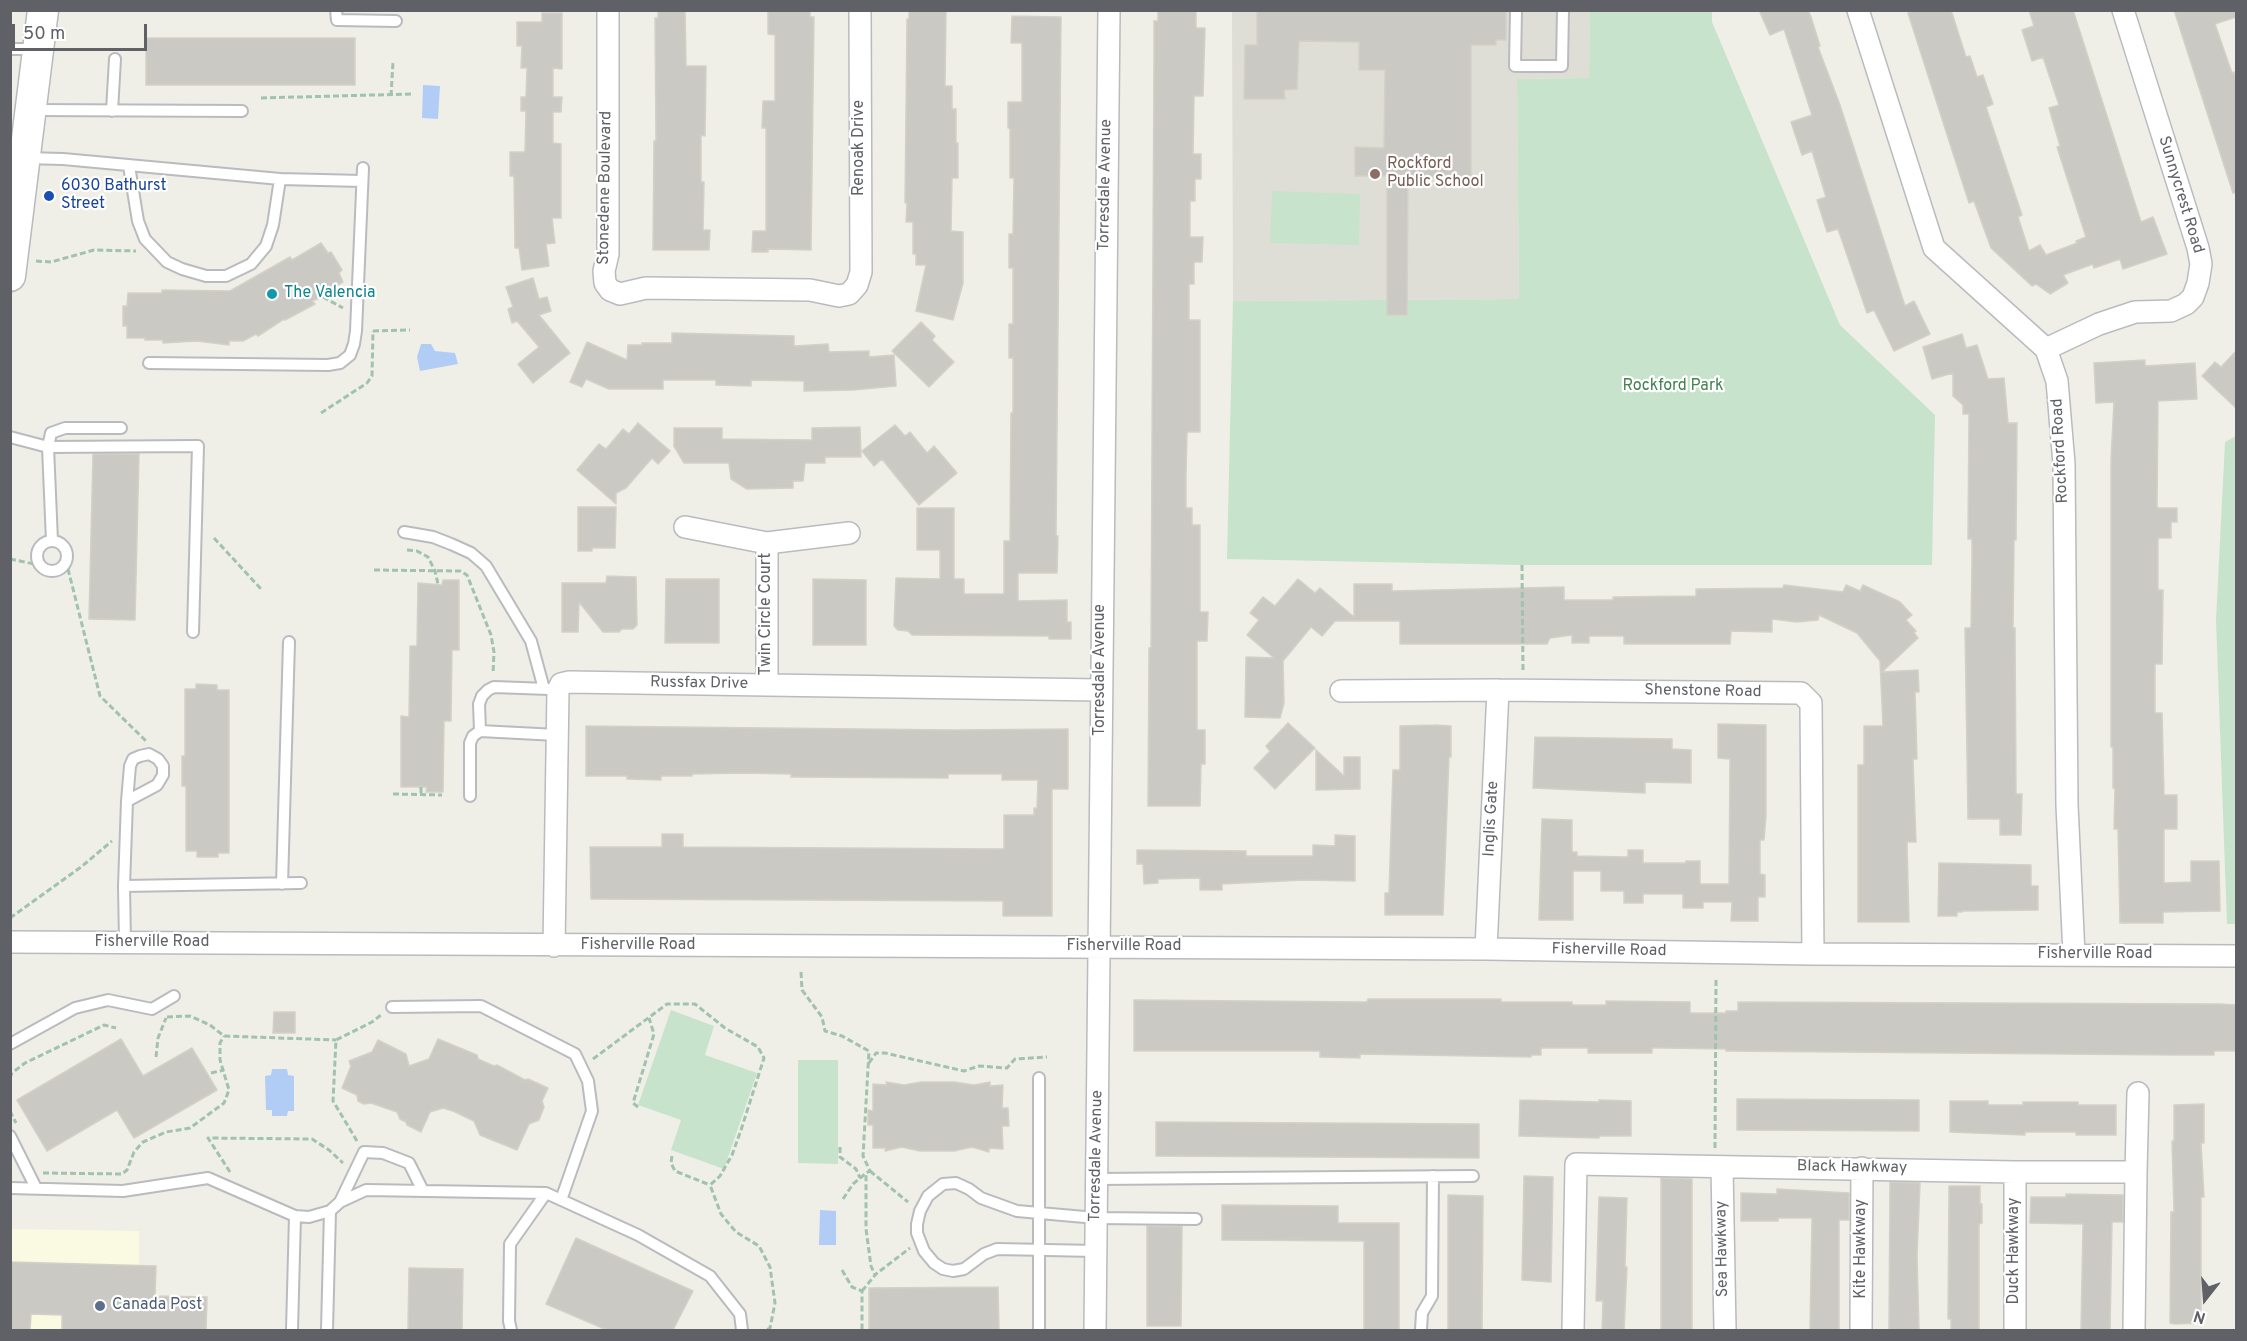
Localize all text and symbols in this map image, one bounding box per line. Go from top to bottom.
scale bar [15,12,150,50]
text: 50 m [23,23,65,46]
street label: Renoak Drive [850,100,870,196]
street label: Stonedene Boulevard [595,111,617,265]
street label: Torresdale Avenue [1095,119,1117,251]
street label: Sunnycrest Road [2153,134,2207,256]
place label: Rockford Public School [1387,155,1484,193]
marker: Rockford Public School [1368,167,1382,181]
place label: 6030 Bathurst Street [61,177,166,215]
marker: 6030 Bathurst Street [42,189,56,203]
place label: The Valencia [284,284,375,304]
marker: The Valencia [265,287,279,301]
park label: Rockford Park [1622,377,1724,397]
street label: Rockford Road [2049,398,2073,504]
street label: Twin Circle Court [757,553,777,675]
street label: Torresdale Avenue [1091,604,1111,736]
street label: Russfax Drive [650,674,748,694]
street label: Shenstone Road [1644,681,1762,703]
street label: Inglis Gate [1480,781,1504,857]
street label: Fisherville Road [95,933,209,953]
street label: Fisherville Road [581,936,695,956]
street label: Fisherville Road [1067,937,1181,957]
street label: Fisherville Road [1551,940,1667,962]
street label: Fisherville Road [2038,945,2152,965]
street label: Torresdale Avenue [1086,1090,1108,1222]
street label: Black Hawkway [1797,1157,1907,1179]
street label: Duck Hawkway [2005,1198,2025,1304]
street label: Kite Hawkway [1852,1199,1872,1299]
street label: Sea Hawkway [1713,1200,1733,1298]
north arrow [2175,1269,2235,1329]
place label: Canada Post [112,1296,202,1316]
marker: Canada Post [93,1299,107,1313]
text: N [2191,1305,2208,1327]

